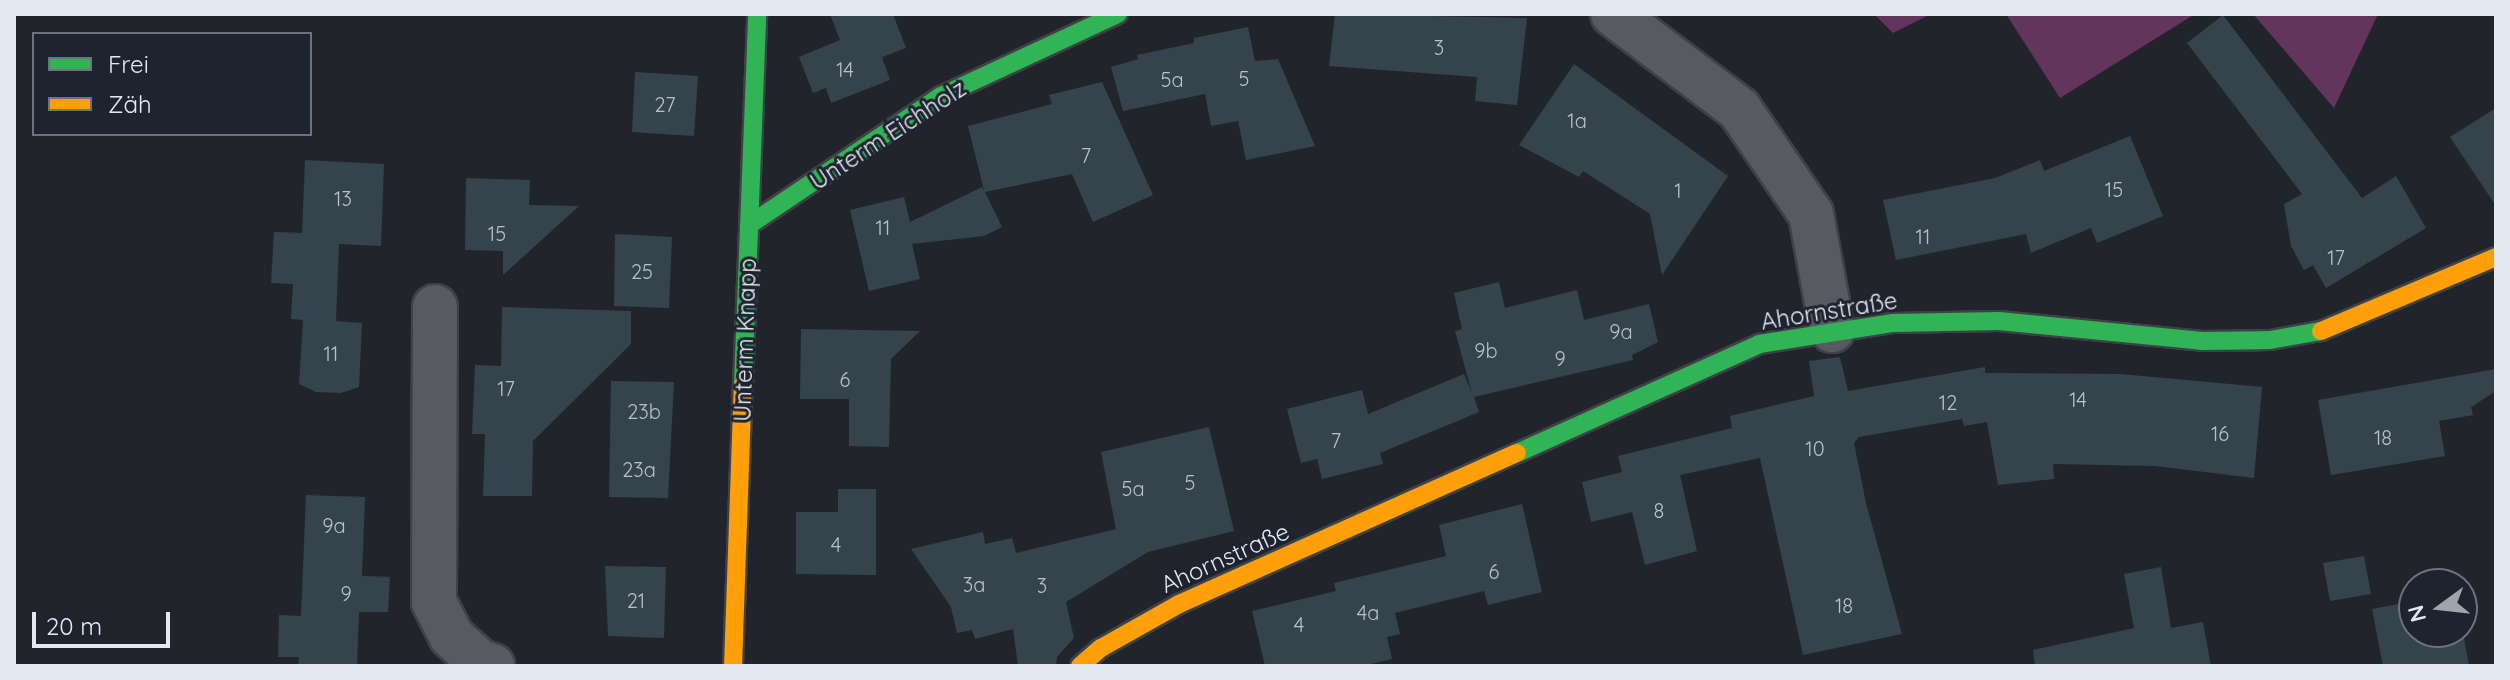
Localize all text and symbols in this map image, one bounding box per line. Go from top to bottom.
legend [32,32,312,136]
house number: 3 [1434,35,1444,59]
text: Frei [108,49,149,79]
house number: 14 [836,57,854,81]
house number: 5 [1239,66,1249,90]
house number: 5a [1160,67,1184,91]
street label: Unterm Eichholz [805,74,971,196]
text: Zäh [108,89,152,119]
house number: 27 [655,92,675,116]
house number: 1a [1567,108,1587,132]
house number: 7 [1081,143,1091,167]
house number: 15 [2105,177,2123,201]
house number: 1 [1674,178,1682,202]
house number: 13 [334,186,352,210]
house number: 11 [876,215,890,239]
house number: 15 [488,221,506,245]
house number: 11 [1916,224,1930,248]
house number: 17 [2327,245,2345,269]
street label: Unterm Knapp [728,258,762,422]
house number: 25 [631,259,653,283]
street label: Ahornstraße [1759,286,1899,336]
house number: 9a [1609,319,1633,343]
house number: 9b [1474,338,1498,362]
house number: 11 [324,341,338,365]
house number: 9 [1554,346,1566,370]
house number: 6 [840,367,850,391]
house number: 17 [497,376,515,400]
house number: 14 [2069,387,2087,411]
house number: 12 [1939,390,1957,414]
house number: 23b [627,399,661,423]
house number: 16 [2211,421,2229,445]
house number: 18 [2374,425,2392,449]
house number: 7 [1331,428,1341,452]
house number: 10 [1805,436,1825,460]
house number: 23a [622,457,656,481]
house number: 5 [1185,470,1195,494]
house number: 5a [1121,476,1145,500]
house number: 8 [1654,498,1664,522]
house number: 9a [322,513,346,537]
street label: Ahornstraße [1156,517,1294,599]
house number: 4 [831,532,841,556]
house number: 6 [1489,559,1499,583]
north arrow [2398,568,2478,648]
house number: 3a [963,572,985,596]
house number: 3 [1037,573,1047,597]
house number: 9 [340,581,352,605]
house number: 21 [627,588,645,612]
house number: 18 [1835,593,1853,617]
scale bar [36,596,174,646]
house number: 4a [1357,600,1379,624]
text: N [2401,602,2432,625]
text: 20 m [46,611,102,641]
house number: 4 [1294,612,1304,636]

